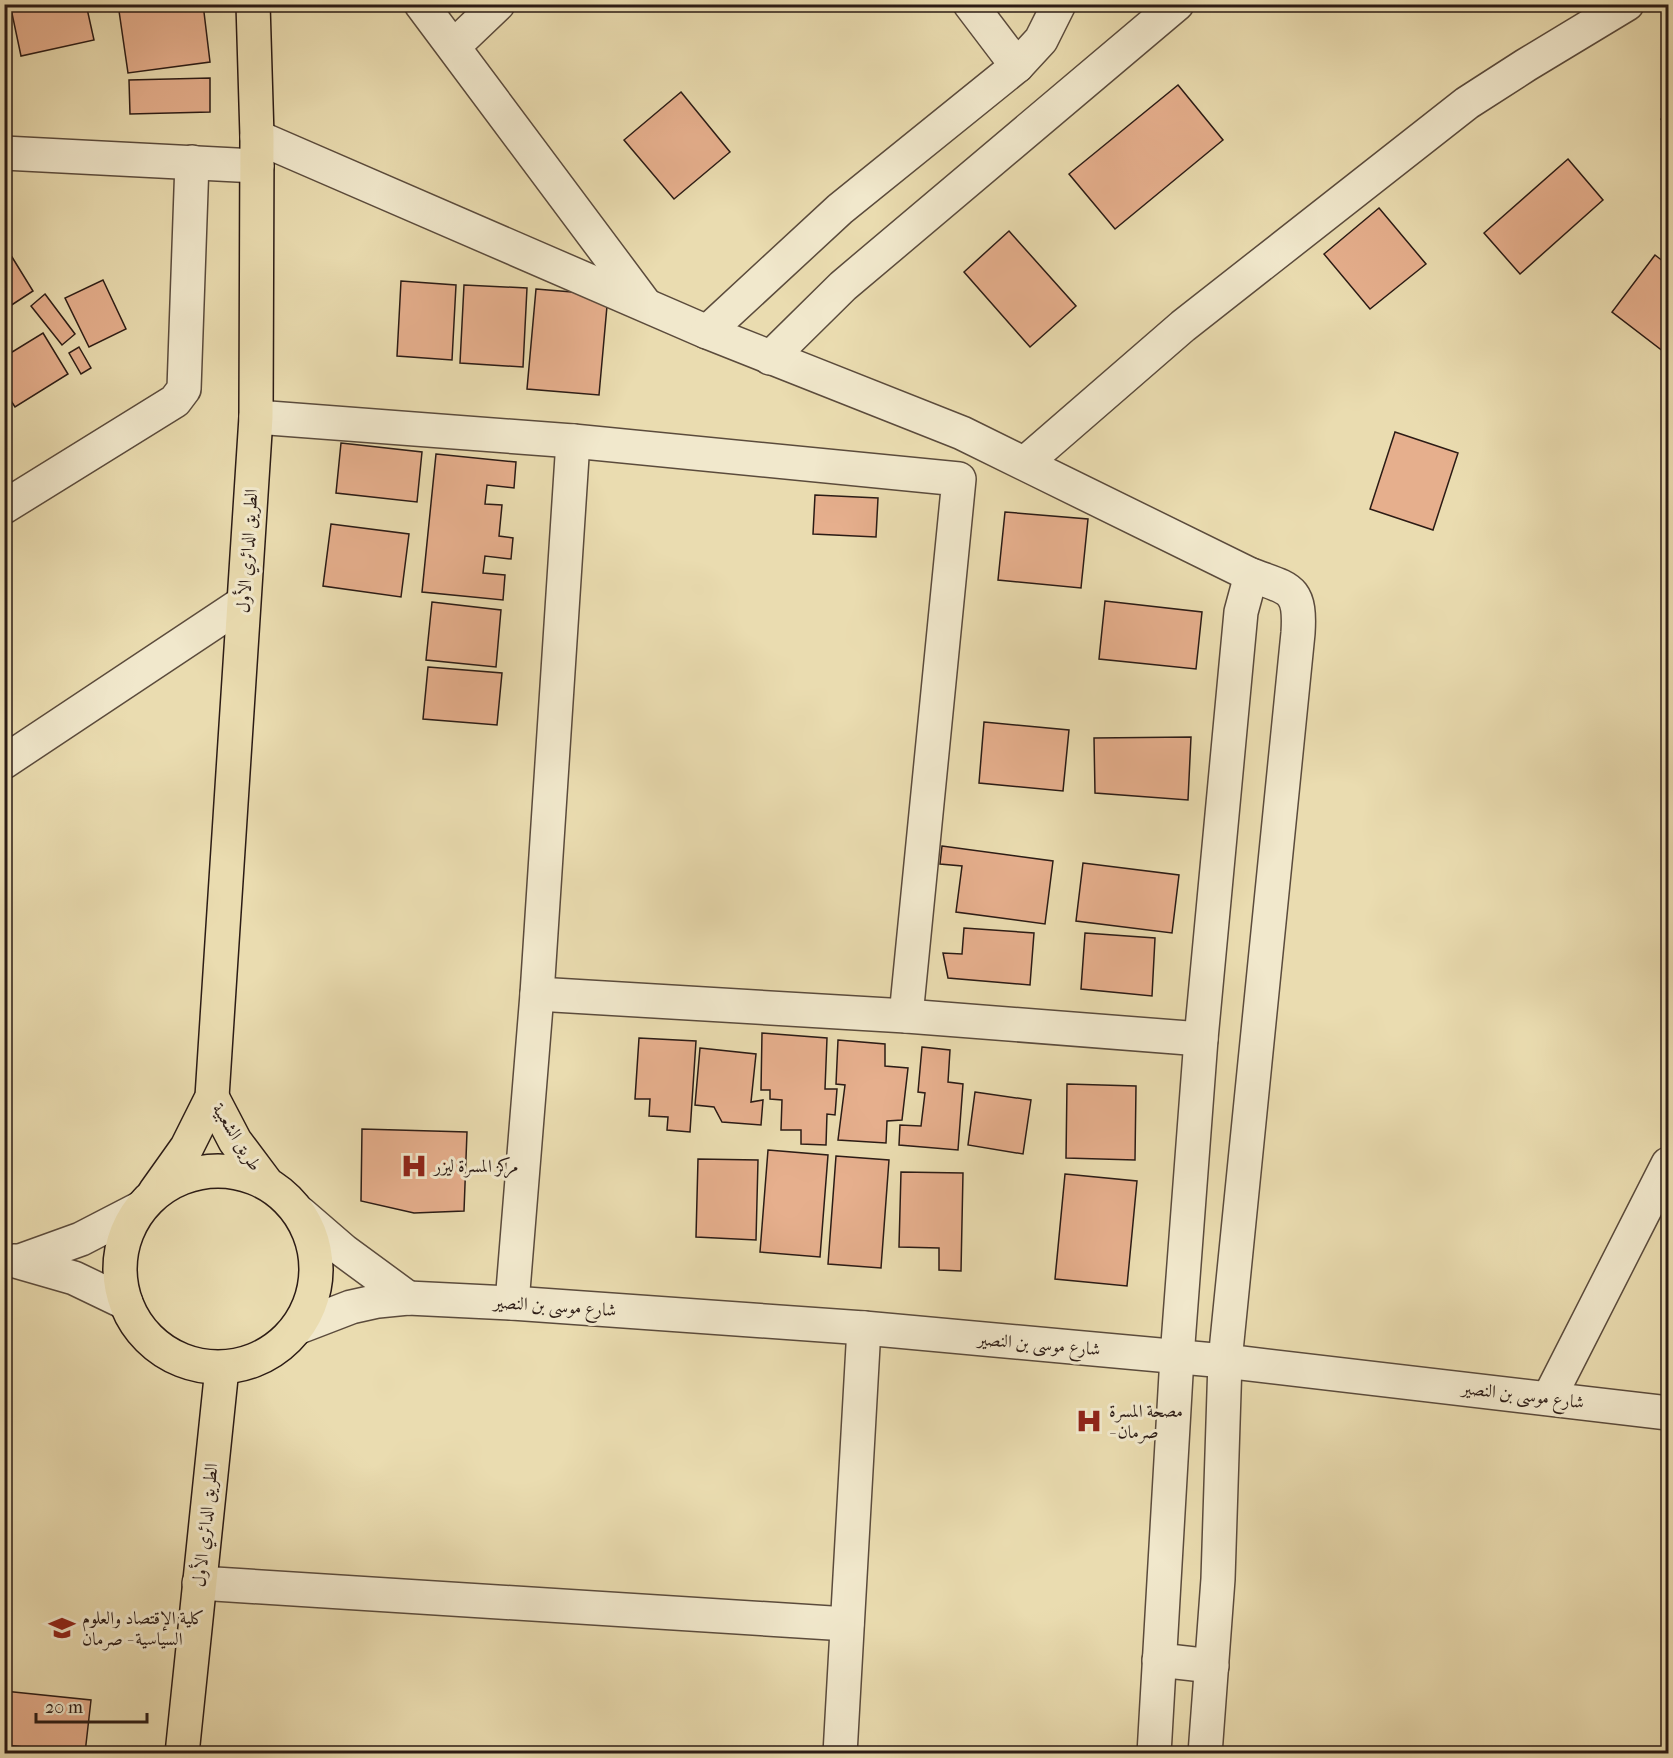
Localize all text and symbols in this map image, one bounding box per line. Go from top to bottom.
street label: الطريق الدائري الأول [230,488,266,614]
street label: طريق الشعبية [207,1099,266,1176]
hospital icon: مركز المسرة ليزر [399,1151,429,1181]
place label: مركز المسرة ليزر [432,1156,519,1179]
street label: شارع موسى بن النصير [491,1292,617,1325]
street label: شارع موسى بن النصير [974,1328,1101,1364]
street label: شارع موسى بن النصير [1458,1377,1585,1417]
place label: مصحة المسرة - صرمان [1109,1401,1183,1444]
hospital icon: مصحة المسرة - صرمان [1074,1406,1104,1436]
street label: الطريق الدائري الأول [186,1462,226,1588]
place label: كلية الإقتصاد والعلوم السياسية - صرمان [82,1608,205,1651]
school or university icon: كلية الإقتصاد والعلوم السياسية - صرمان [47,1613,77,1643]
scale bar [36,1686,147,1724]
text: 20 m [45,1697,83,1718]

